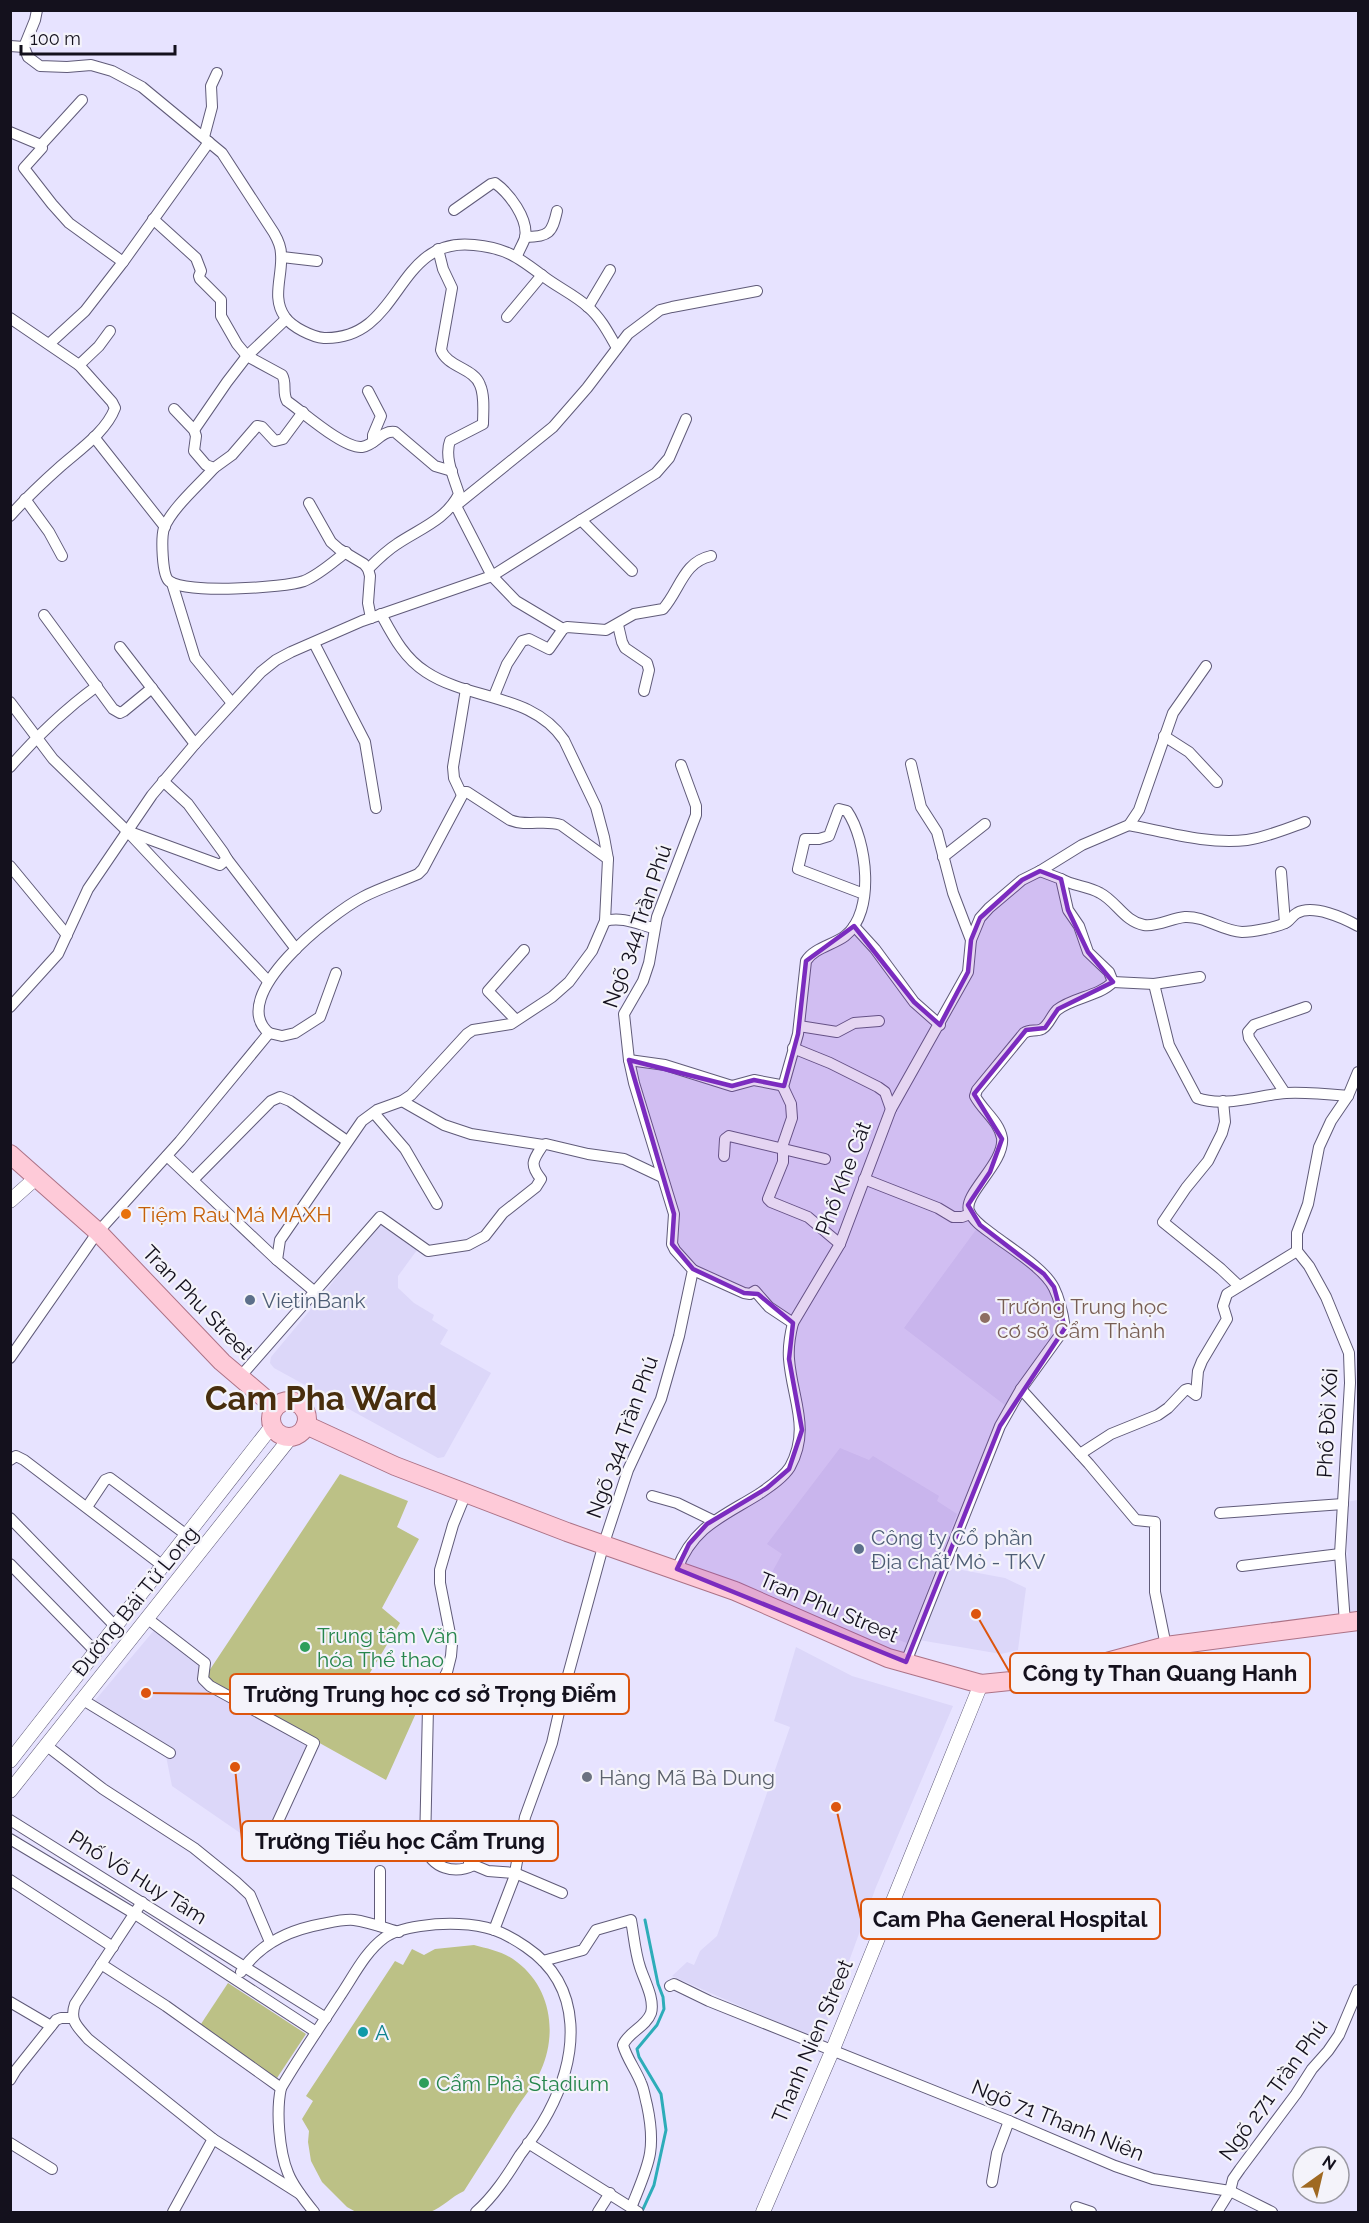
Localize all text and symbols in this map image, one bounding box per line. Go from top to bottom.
scale bar [21,18,176,56]
text: 100 m [30,28,81,49]
street label: Ngõ 344 Trần Phú [597,841,677,1011]
street label: Phố Khe Cát [810,1118,876,1238]
place label: Tiệm Rau Má MAXH [138,1202,332,1227]
marker: Tiệm Rau Má MAXH [119,1207,133,1221]
street label: Tran Phu Street [137,1240,259,1364]
place label: VietinBank [262,1288,366,1313]
marker: VietinBank [243,1293,257,1307]
place label: Trường Trung học cơ sở Cẩm Thành [997,1294,1168,1343]
marker: Trường Trung học cơ sở Cẩm Thành [978,1311,992,1325]
street label: Ngõ 344 Trần Phú [581,1352,663,1522]
street label: Phố Đồi Xôi [1312,1367,1342,1479]
district label: Cam Pha Ward [205,1379,437,1418]
street label: Đường Bái Tử Long [67,1521,203,1681]
place label: Công ty Cổ phần Địa chất Mỏ - TKV [871,1525,1046,1574]
marker: Công ty Cổ phần Địa chất Mỏ - TKV [852,1542,866,1556]
street label: Tran Phu Street [756,1566,902,1648]
place label: Trung tâm Văn hóa Thể thao [317,1623,458,1672]
marker: Trung tâm Văn hóa Thể thao [298,1640,312,1654]
callout: Công ty Than Quang Hanh [1010,1653,1310,1693]
text: Công ty Than Quang Hanh [1023,1660,1297,1686]
callout: Trường Trung học cơ sở Trọng Điểm [230,1674,629,1714]
text: Trường Trung học cơ sở Trọng Điểm [244,1681,616,1707]
place label: Hàng Mã Bà Dung [599,1765,775,1790]
marker: Hàng Mã Bà Dung [580,1770,594,1784]
callout: Trường Tiểu học Cẩm Trung [242,1821,558,1861]
street label: Phố Võ Huy Tâm [64,1825,212,1929]
text: Trường Tiểu học Cẩm Trung [255,1828,545,1854]
callout: Cam Pha General Hospital [861,1899,1160,1939]
text: Cam Pha General Hospital [873,1906,1148,1932]
street label: Thanh Nien Street [766,1955,858,2127]
street label: Ngõ 271 Trần Phú [1213,2014,1333,2166]
place label: A [375,2020,389,2045]
marker: A [356,2025,370,2039]
place label: Cẩm Phả Stadium [436,2071,609,2096]
street label: Ngõ 71 Thanh Niên [968,2074,1148,2166]
marker: Cẩm Phả Stadium [417,2076,431,2090]
north arrow [1291,2145,1351,2205]

